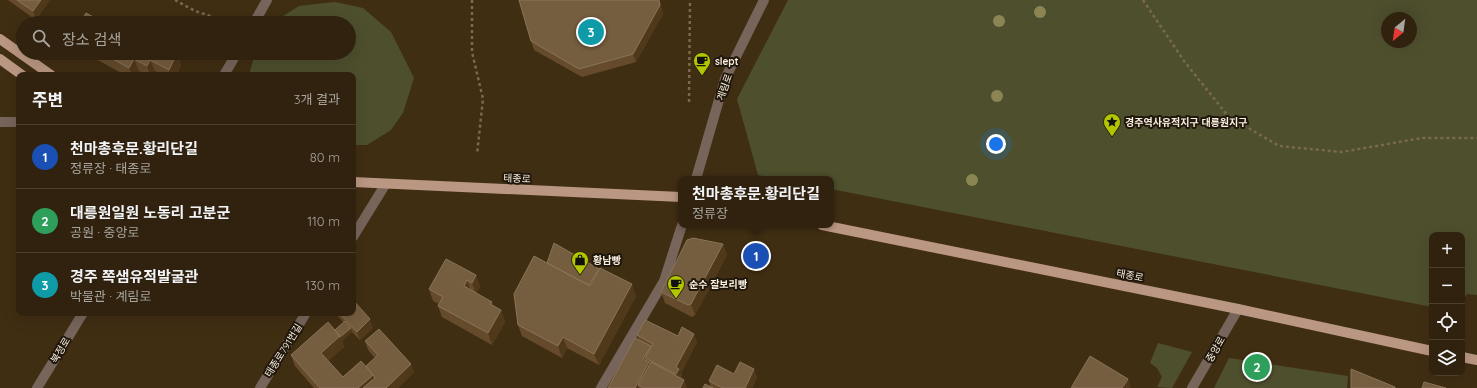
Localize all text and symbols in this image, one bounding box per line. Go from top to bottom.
north arrow [1381,12,1417,48]
search box [16,16,356,60]
pin: 3 [578,17,604,47]
icon: search [30,27,52,49]
text: 장소 검색 [62,30,121,49]
cafe icon: slept [692,51,712,76]
place label: slept [715,55,739,68]
street label: 계림로 [714,72,735,102]
text: 주변 [32,89,63,110]
text: 3개 결과 [294,91,340,107]
place icon: 경주역사유적지구 대릉원지구 [1102,112,1122,137]
place label: 경주역사유적지구 대릉원지구 [1125,116,1247,129]
your location [986,134,1006,154]
text: 천마총후문.황리단길 [70,139,198,158]
text: 1 [42,149,48,165]
text: 80 m [310,149,340,165]
text: 정류장 · 태종로 [70,160,151,176]
street label: 태종로 [503,172,531,185]
popup [678,176,834,228]
text: 천마총후문.황리단길 [692,184,820,203]
text: 대릉원일원 노동리 고분군 [70,203,230,222]
text: 정류장 [692,205,728,221]
text: 2 [41,213,49,229]
text: 110 m [307,213,340,229]
text: 공원 · 중앙로 [70,224,139,240]
map controls [1429,232,1465,376]
button: + [1429,232,1465,268]
pin: 1 [743,241,769,271]
shop icon: 황남빵 [570,250,590,275]
place label: 황남빵 [593,254,621,267]
street label: 태종로 [1115,266,1145,285]
text: 경주 쪽샘유적발굴관 [70,267,198,286]
button: − [1429,268,1465,304]
cafe icon: 순수 잘보리빵 [666,274,686,299]
text: 3 [42,277,48,293]
text: 130 m [305,277,340,293]
place label: 순수 잘보리빵 [689,278,748,291]
text: 박물관 · 계림로 [70,288,151,304]
button: locate [1429,304,1465,340]
street label: 태종로791번길 [262,321,305,379]
street label: 중앙로 [1203,334,1228,364]
street label: 북정로 [48,335,73,365]
button: layers [1429,340,1465,376]
pin: 2 [1244,352,1270,382]

